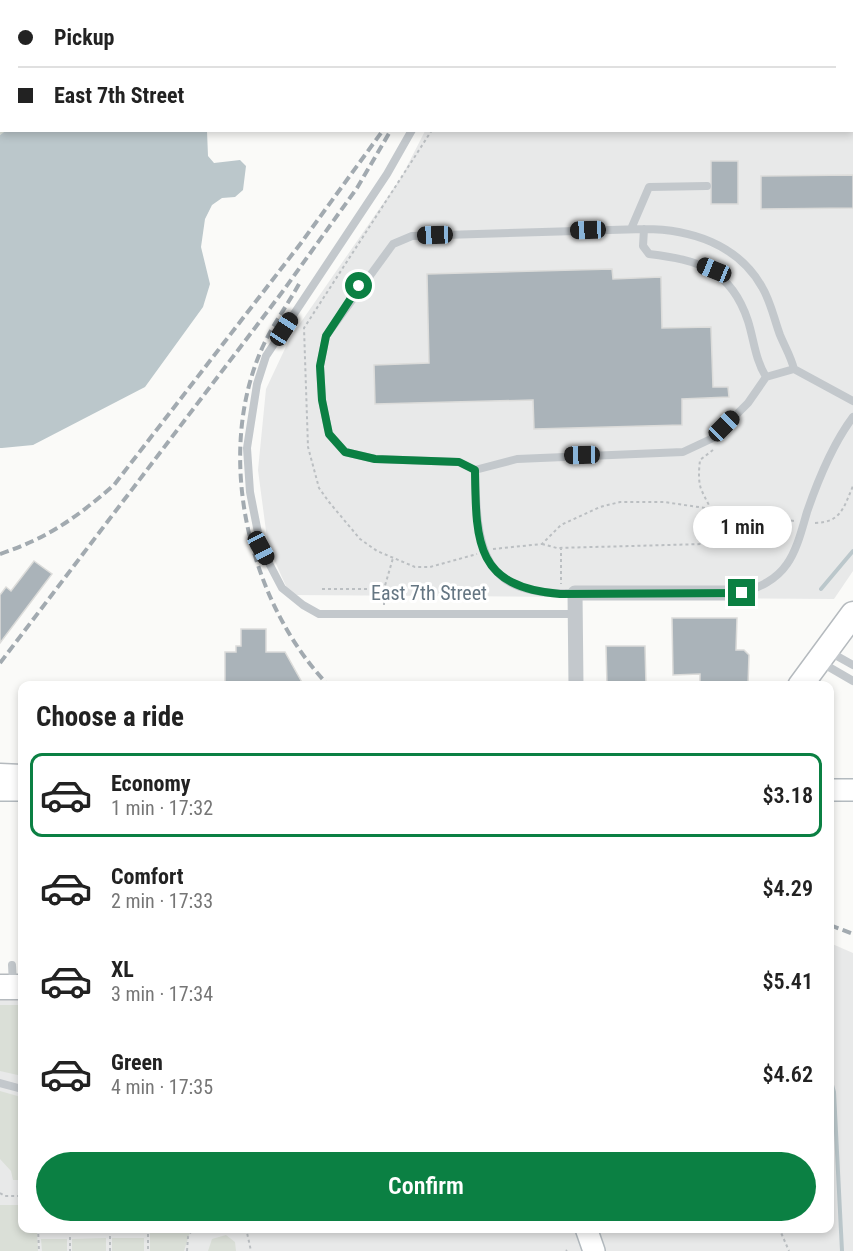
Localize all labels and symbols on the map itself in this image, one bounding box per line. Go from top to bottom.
car [570,220,606,240]
car [417,225,453,245]
car [694,255,734,285]
route start [345,272,372,299]
car [267,309,301,349]
car [705,407,743,445]
car [564,446,600,464]
callout: 1 min [692,506,792,548]
car [245,528,277,568]
route end [728,579,755,606]
street label: East 7th Street [371,581,487,605]

